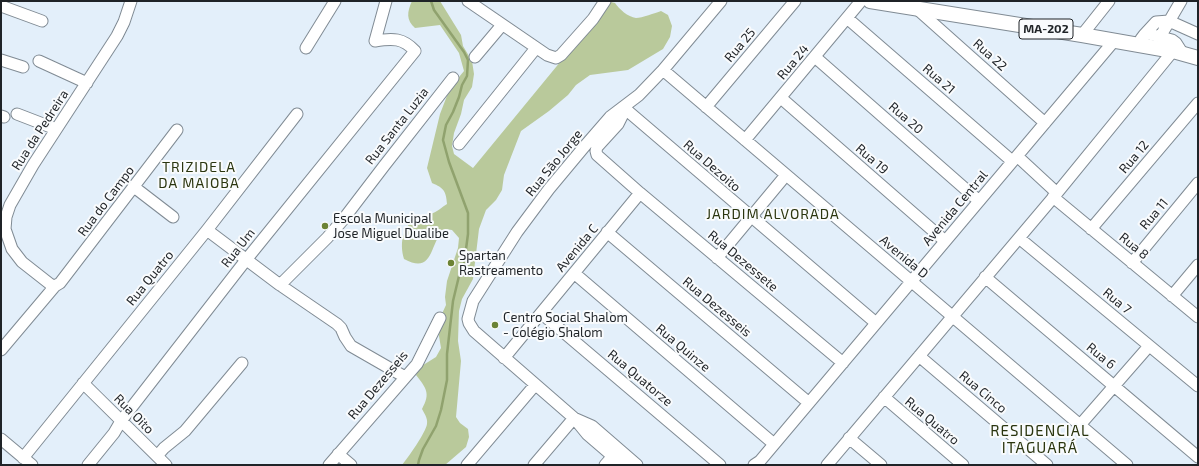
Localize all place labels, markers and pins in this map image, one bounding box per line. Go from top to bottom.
place label: Escola Municipal Jose Miguel Dualibe [333,211,449,242]
marker: Escola Municipal Jose Miguel Dualibe [320,221,330,231]
place label: Spartan Rastreamento [459,248,543,279]
marker: Spartan Rastreamento [446,258,456,268]
place label: Centro Social Shalom - Colégio Shalom [503,310,628,341]
marker: Centro Social Shalom - Colégio Shalom [490,320,500,330]

